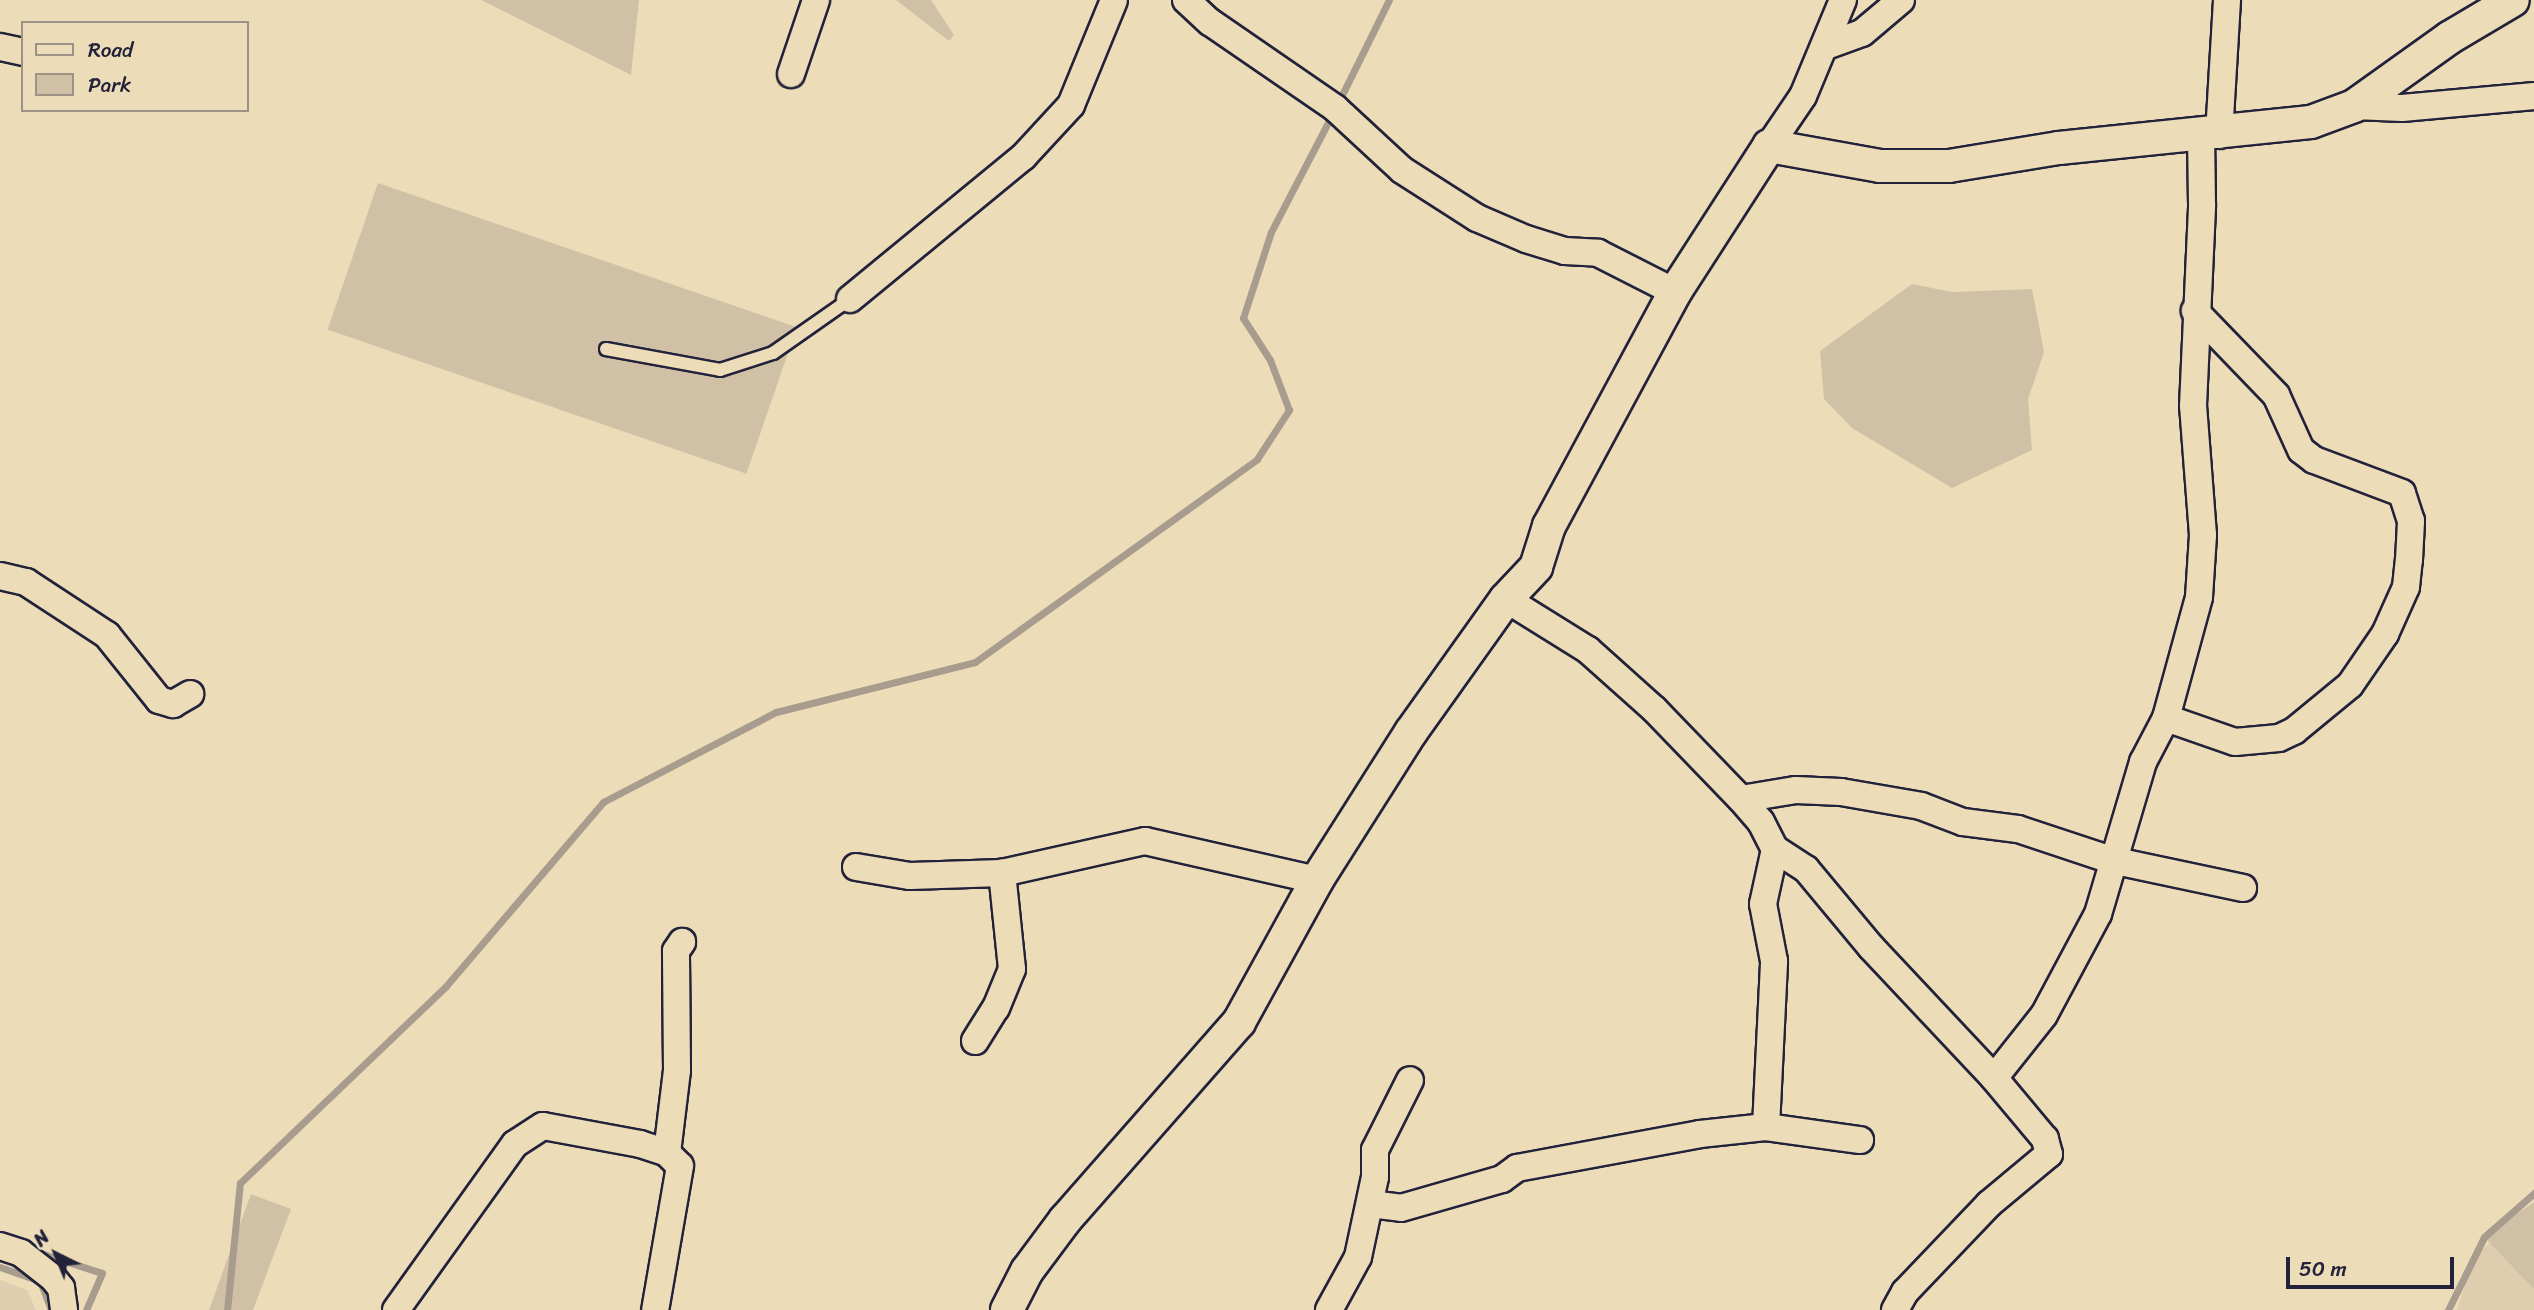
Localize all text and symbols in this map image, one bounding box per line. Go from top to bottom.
legend [21,21,248,112]
text: Road [88,31,133,69]
text: Park [88,66,131,104]
north arrow [21,1219,91,1289]
text: N [25,1222,57,1255]
scale bar [2289,1244,2457,1288]
text: 50 m [2299,1250,2347,1288]

